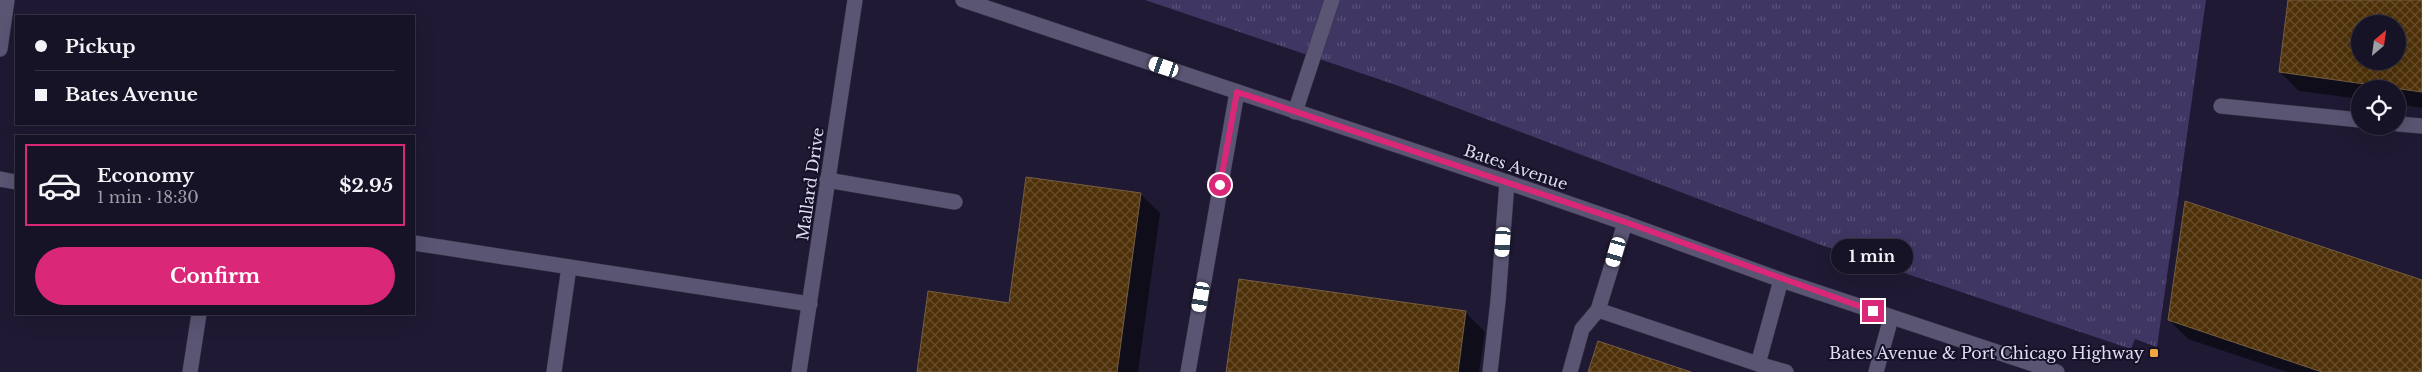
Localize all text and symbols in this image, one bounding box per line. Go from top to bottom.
north arrow [2351,15,2406,70]
map controls [2351,15,2406,135]
text: Pickup [65,35,136,58]
car [1147,55,1180,79]
button: locate [2351,80,2406,135]
text: Bates Avenue [65,83,198,106]
street label: Mallard Drive [792,126,828,242]
street label: Bates Avenue [1461,140,1571,194]
icon: car [37,163,82,208]
text: Economy [97,164,194,187]
text: $2.95 [339,174,393,197]
route start [1209,174,1231,196]
text: 1 min · 18:30 [97,187,199,207]
car [1494,227,1511,257]
car [1604,236,1627,268]
callout: 1 min [1832,238,1914,274]
text: 1 min [1849,246,1895,266]
button: Confirm [35,247,395,305]
car [1191,281,1210,313]
route end [1862,300,1884,322]
place label: Bates Avenue & Port Chicago Highway [1829,343,2145,363]
marker: Bates Avenue & Port Chicago Highway [2148,347,2160,359]

